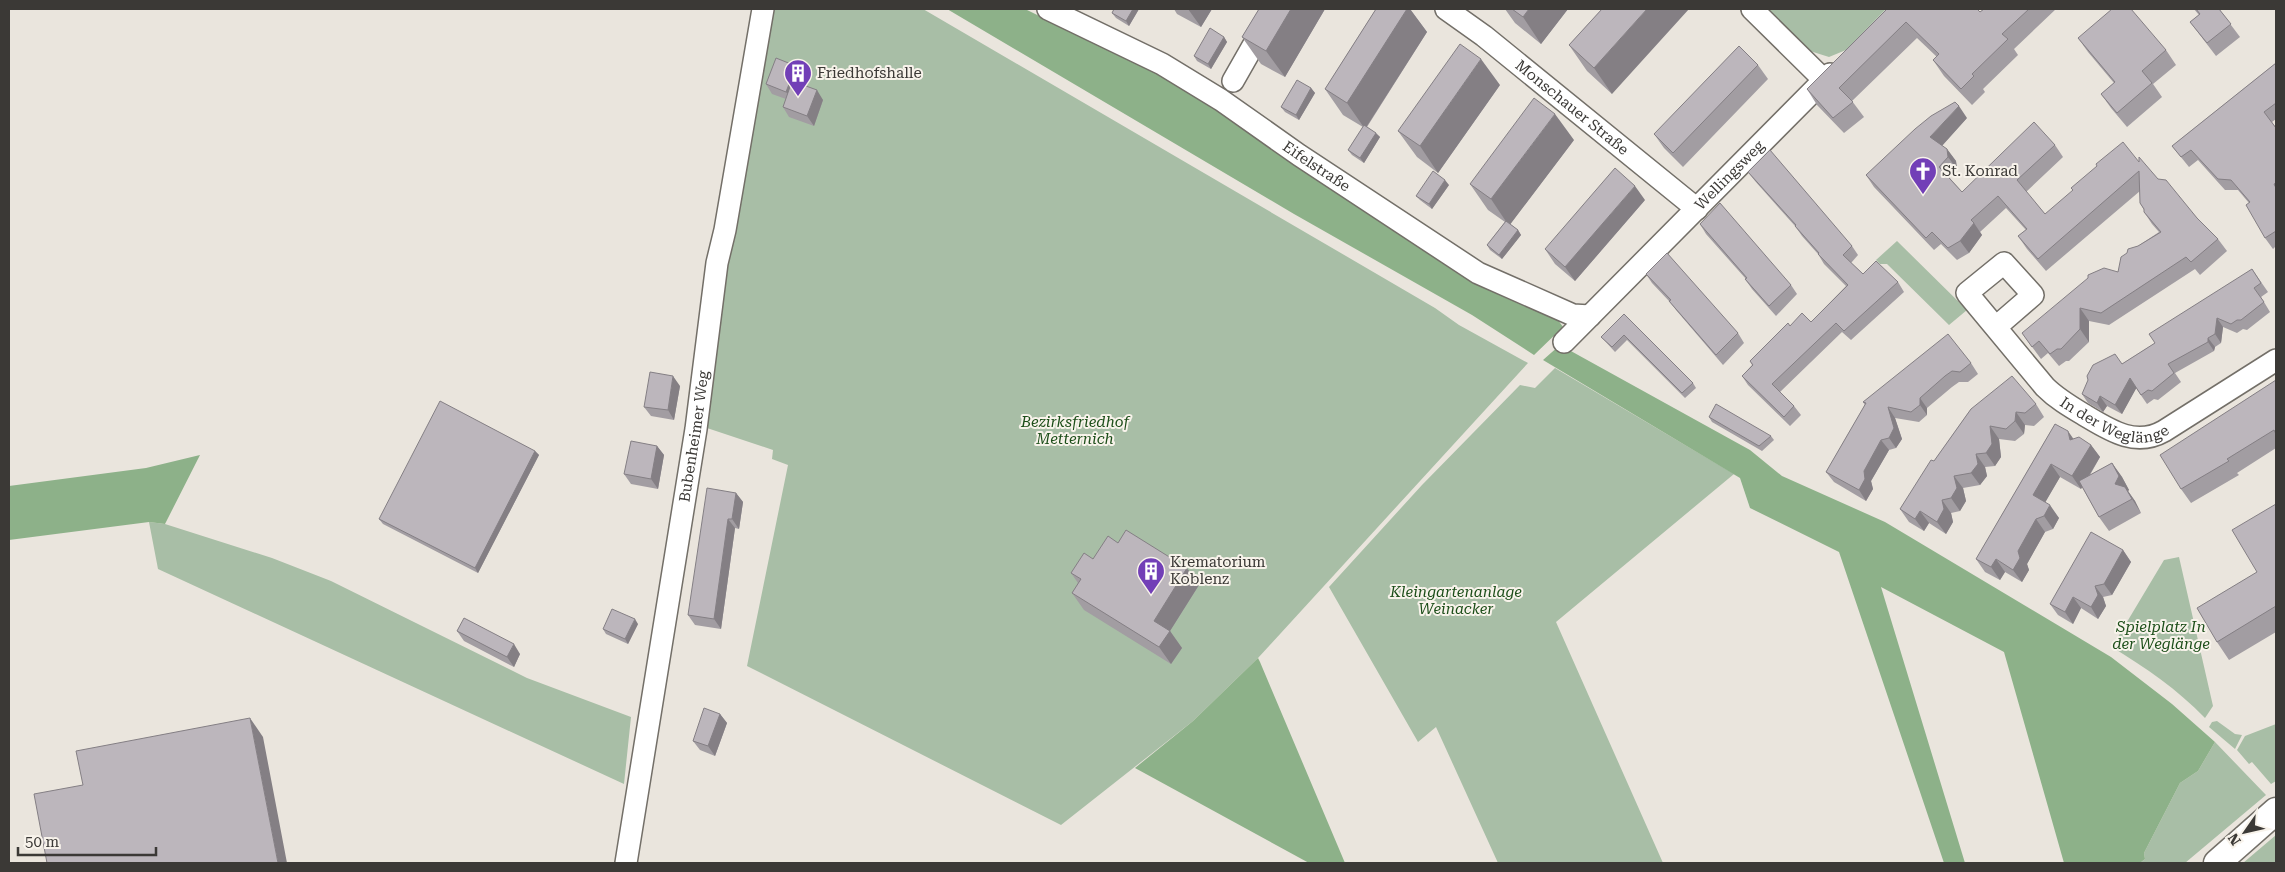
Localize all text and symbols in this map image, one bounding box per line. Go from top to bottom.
street label: Monschauer Straße [1512,56,1632,159]
building icon: Friedhofshalle [783,58,813,97]
place label: Friedhofshalle [817,64,922,82]
street label: Wellingsweg [1691,136,1768,214]
street label: Eifelstraße [1279,137,1354,195]
church icon: St. Konrad [1908,156,1938,195]
place label: St. Konrad [1942,162,2018,180]
street label: Bubenheimer Weg [675,369,712,503]
street label: In der Weglänge [2057,393,2172,447]
park label: Bezirksfriedhof Metternich [1020,413,1130,448]
place label: Krematorium Koblenz [1170,553,1266,588]
building icon: Krematorium Koblenz [1136,556,1166,595]
park label: Kleingartenanlage Weinacker [1389,583,1522,618]
park label: Spielplatz In der Weglänge [2112,618,2210,653]
north arrow [2220,807,2270,857]
scale bar [18,824,155,856]
text: N [2224,830,2244,848]
text: 50 m [25,833,60,851]

